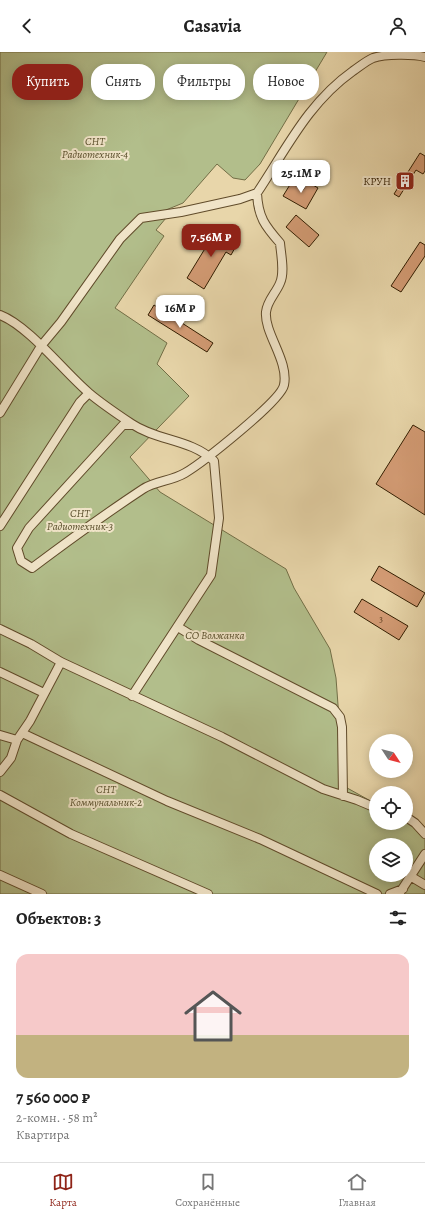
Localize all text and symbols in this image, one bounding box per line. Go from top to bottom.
text: Casavia [184,14,241,38]
icon: back [16,15,38,37]
icon: person [387,15,409,37]
chip: Купить [12,64,83,100]
chip: Снять [91,64,155,100]
chip: Фильтры [163,64,245,100]
chip: Новое [253,64,319,100]
park label: СНТ Радиотехник-4 [62,134,129,162]
pin: 25.1M ₽ [264,160,338,194]
text: 25.1M ₽ [281,164,321,181]
building icon: КРУН [394,170,416,192]
place label: КРУН [363,174,391,189]
pin: 7.56M ₽ [174,224,248,258]
text: 7.56M ₽ [191,228,231,245]
pin: 16M ₽ [152,295,208,329]
text: 16M ₽ [165,299,195,316]
park label: СНТ Радиотехник-3 [47,506,113,534]
house number: 3 [379,613,383,625]
park label: СО Волжанка [185,628,245,643]
north arrow [369,734,413,778]
map controls [369,734,413,882]
park label: СНТ Коммунальник-2 [70,782,142,810]
button: locate [369,786,413,830]
button: layers [369,838,413,882]
text: Объектов: 3 [16,907,101,930]
icon: filters [387,907,409,929]
icon: home [177,980,249,1052]
text: 7 560 000 ₽ [16,1086,90,1109]
text: 2-комн. · 58 m² [16,1109,97,1126]
text: Квартира [16,1126,70,1143]
tab: Карта [49,1171,77,1210]
tab: Сохранённые [175,1171,240,1210]
tab: Главная [338,1171,376,1210]

